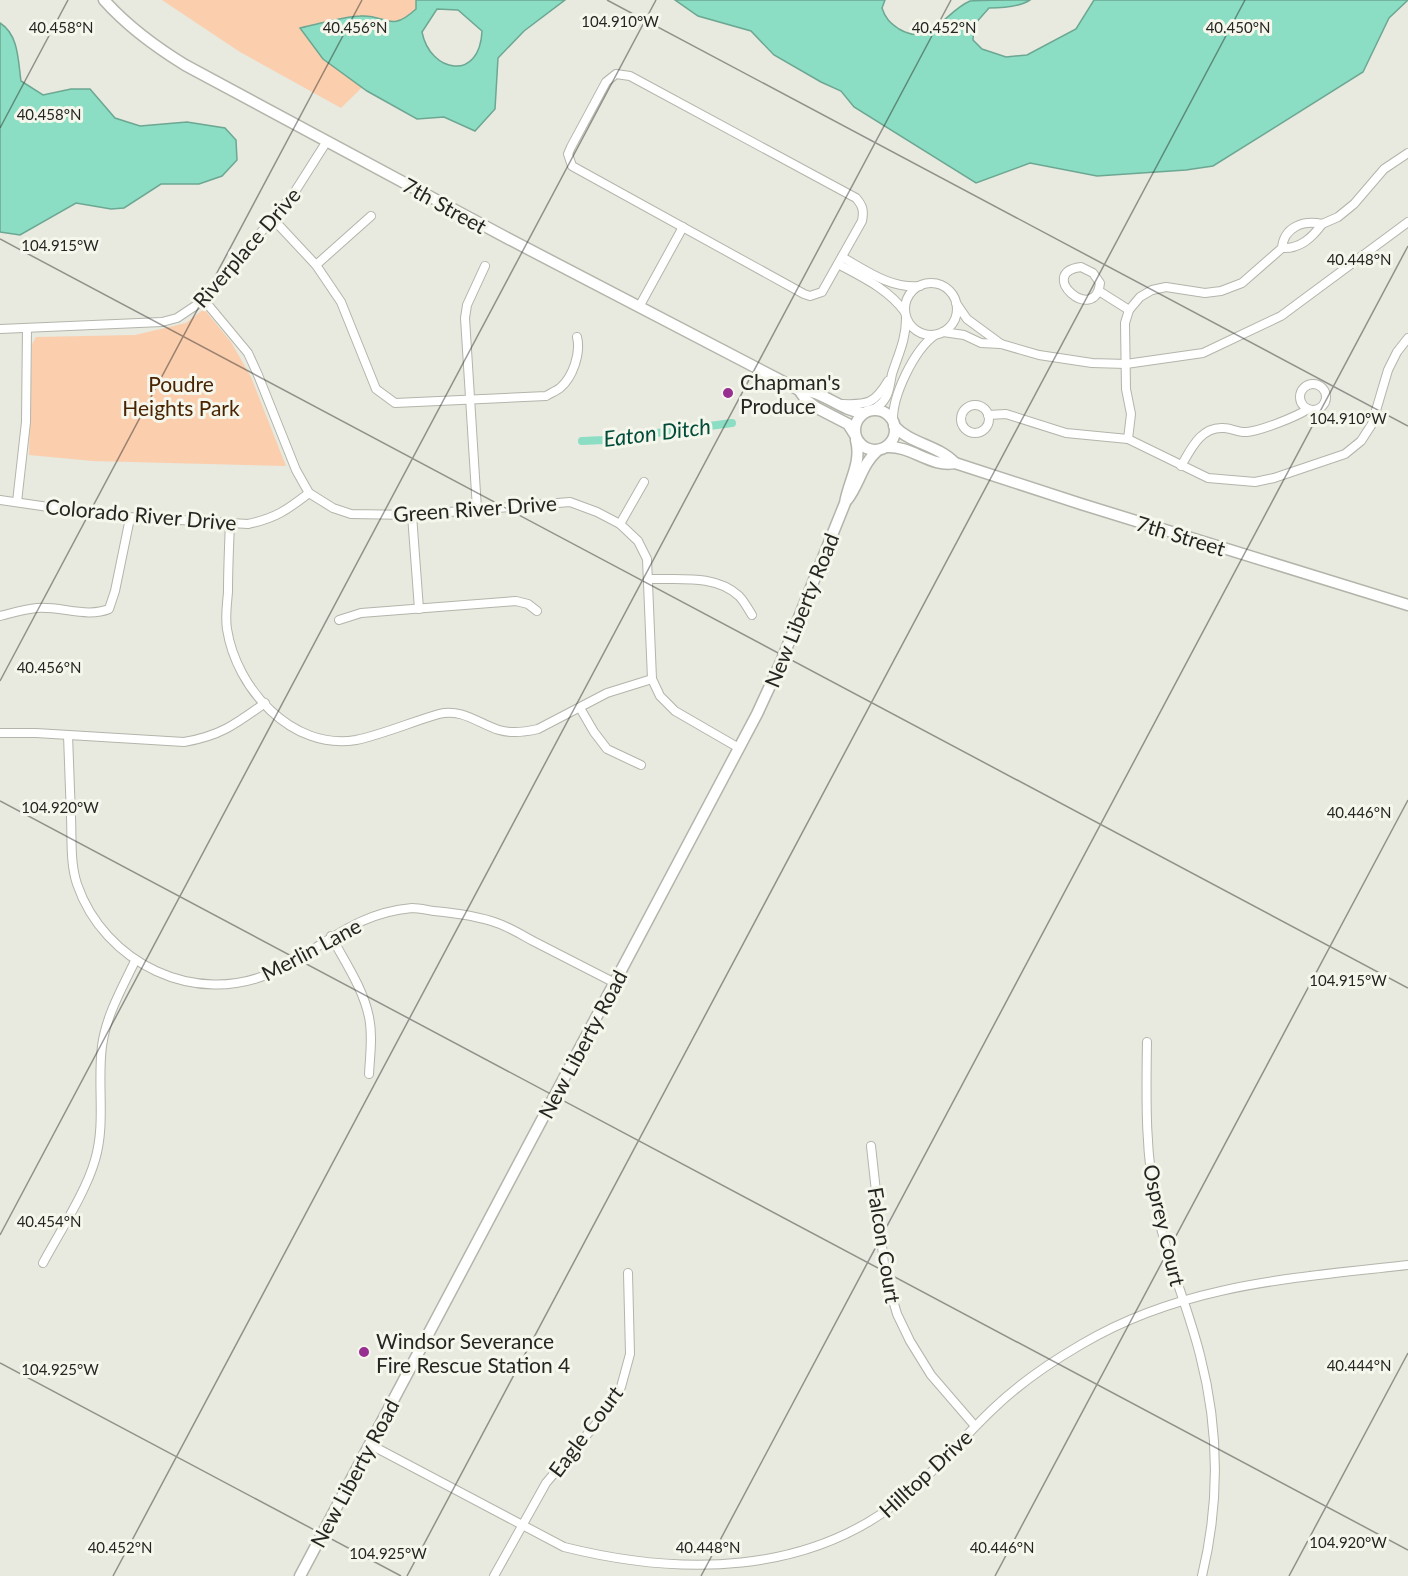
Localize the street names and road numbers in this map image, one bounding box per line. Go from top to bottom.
street label: 7th Street [399,172,492,238]
street label: Riverplace Drive [187,182,305,312]
street label: Green River Drive [392,490,558,526]
street label: Colorado River Drive [44,493,238,535]
street label: 7th Street [1133,510,1229,561]
street label: New Liberty Road [759,529,843,691]
street label: Merlin Lane [257,912,365,986]
street label: New Liberty Road [532,966,632,1122]
street label: Osprey Court [1139,1162,1191,1289]
street label: Falcon Court [863,1185,907,1305]
street label: Eagle Court [543,1380,628,1481]
street label: New Liberty Road [304,1395,404,1551]
street label: Hilltop Drive [874,1424,976,1522]

